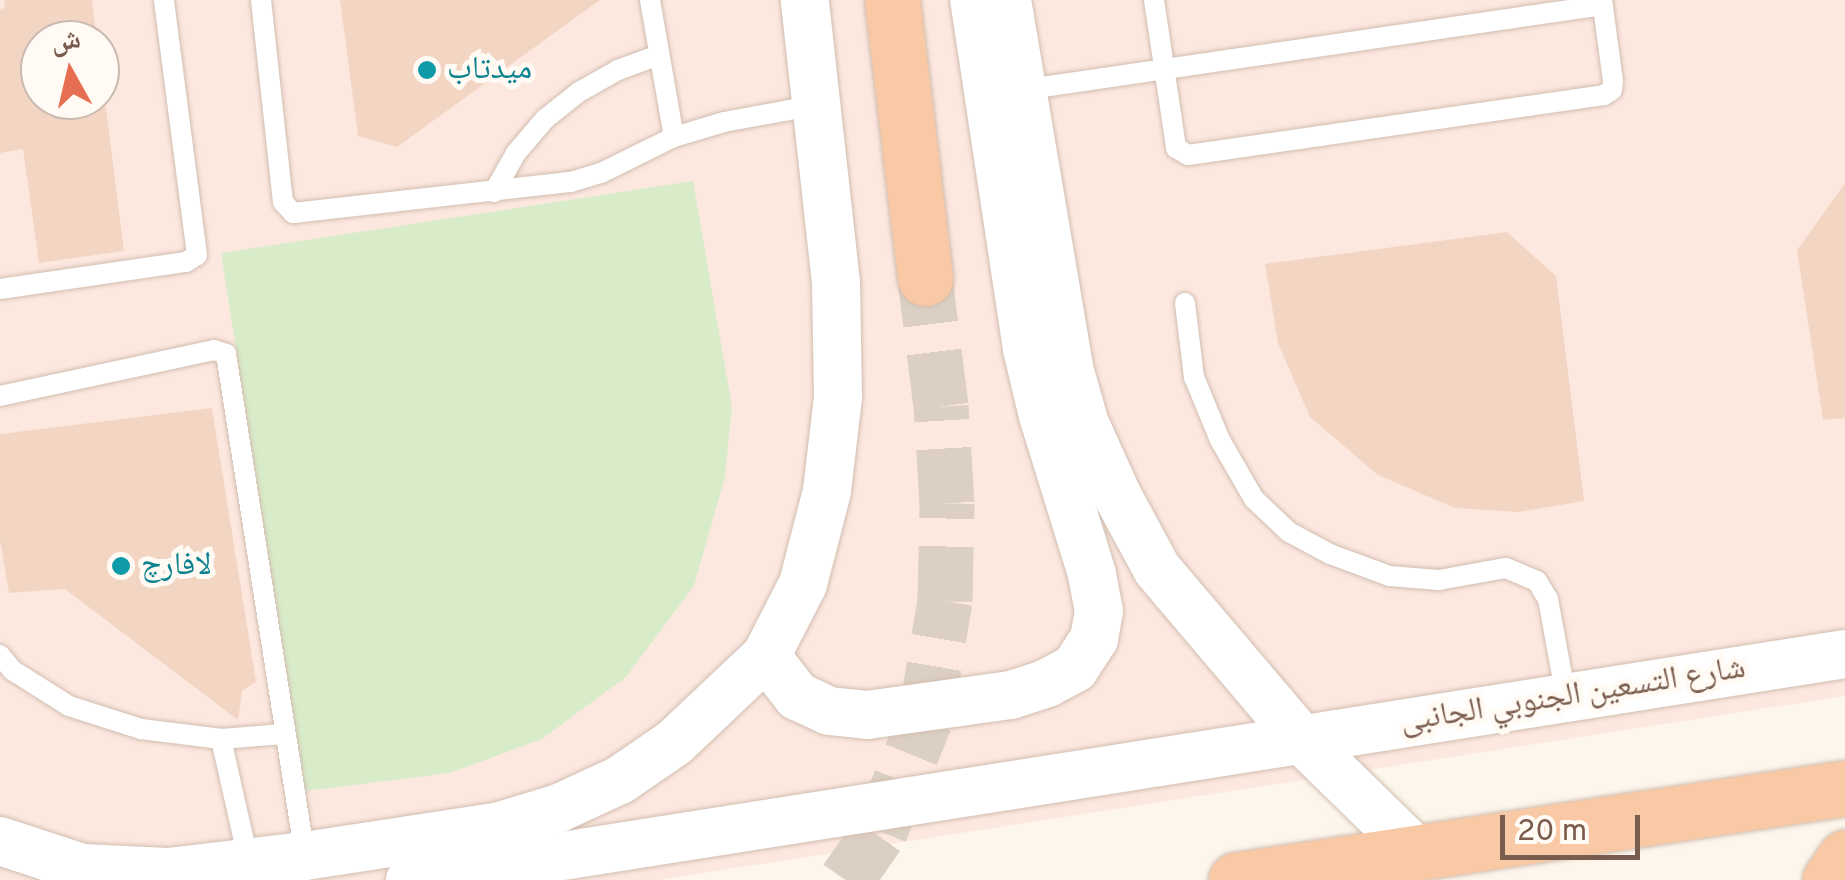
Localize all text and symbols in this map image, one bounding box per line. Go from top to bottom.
north arrow [20,20,120,120]
text: ش [49,22,83,62]
place label: ميدتاب [447,51,532,89]
marker: ميدتاب [416,59,438,81]
place label: لافارﭺ [141,547,212,585]
marker: لافارﭺ [110,555,132,577]
street label: شارع التسعين الجنوبي الجانبى [1398,650,1748,742]
scale bar [1505,795,1645,857]
text: 20 m [1517,814,1587,851]

